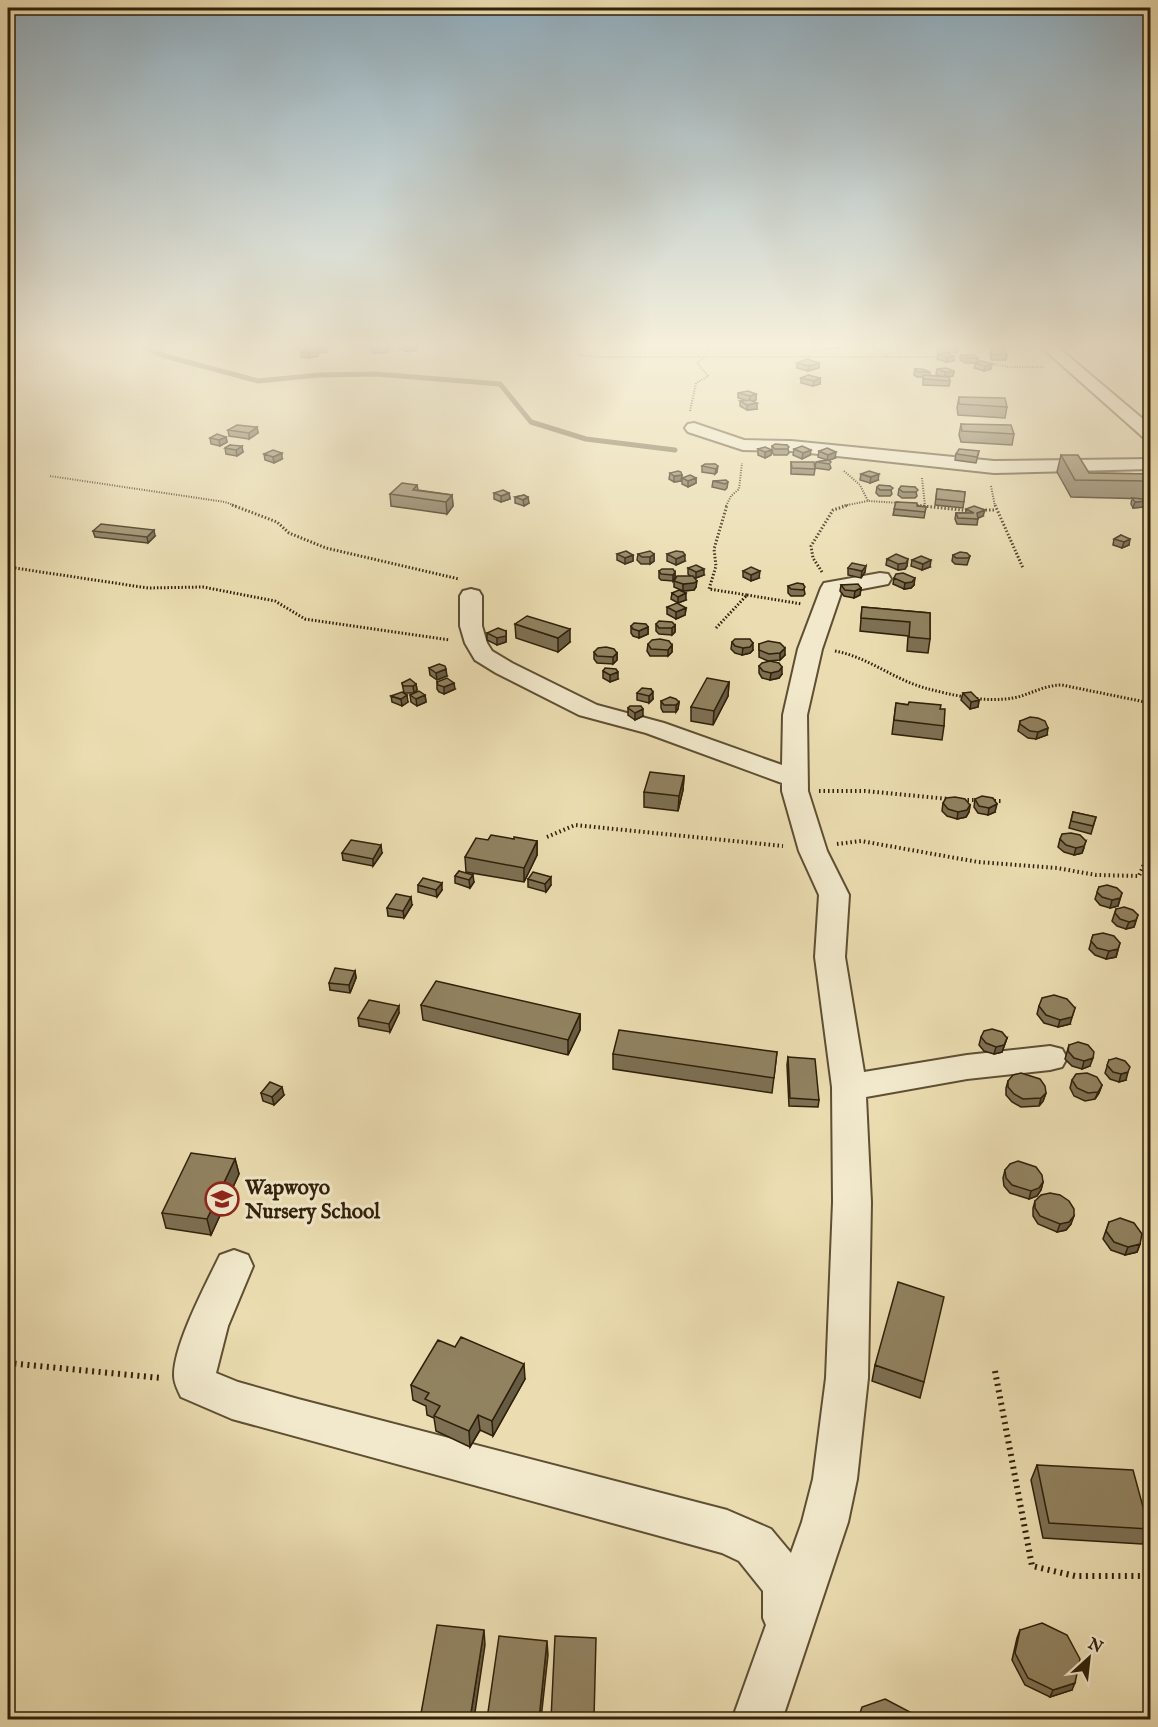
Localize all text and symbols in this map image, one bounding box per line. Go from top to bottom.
place label: Wapwoyo Nursery School [244,1175,381,1226]
school or university icon: Wapwoyo Nursery School [204,1181,240,1217]
north arrow [1059,1628,1119,1688]
text: N [1083,1634,1106,1659]

